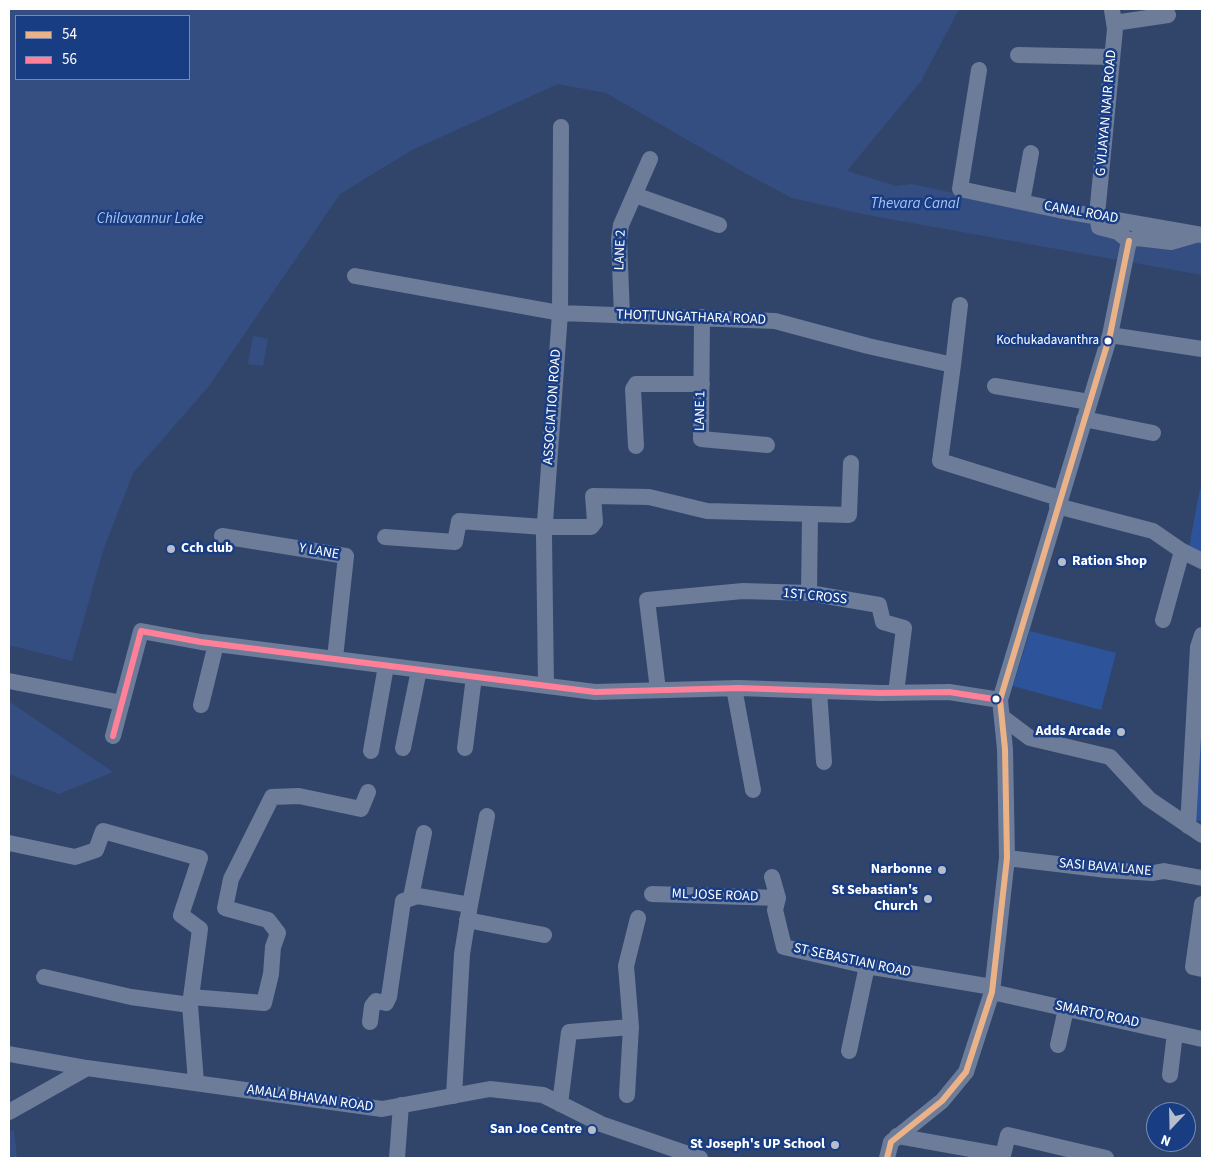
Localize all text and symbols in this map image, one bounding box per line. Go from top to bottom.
legend [15,15,190,80]
text: 54 [62,24,77,45]
text: 56 [62,49,77,70]
street label: G VIJAYAN NAIR ROAD [1093,49,1121,177]
water label: Thevara Canal [870,196,960,214]
street label: CANAL ROAD [1043,198,1119,228]
water label: Chilavannur Lake [97,211,203,229]
street label: LANE 2 [612,229,630,271]
street label: THOTTUNGATHARA ROAD [616,307,766,329]
place label: Kochukadavanthra [996,333,1099,349]
marker: Kochukadavanthra [1103,336,1113,346]
street label: ASSOCIATION ROAD [541,349,565,465]
street label: LANE 1 [692,391,710,431]
street label: Y LANE [298,540,340,564]
place label: Cch club [181,541,233,557]
marker: Cch club [165,543,177,555]
place label: Ration Shop [1072,554,1147,570]
marker: Ration Shop [1056,556,1068,568]
street label: 1ST CROSS [782,585,848,609]
unlabelled marker [991,694,1001,704]
place label: Adds Arcade [1035,724,1111,740]
marker: Adds Arcade [1115,726,1127,738]
street label: SASI BAVA LANE [1058,856,1152,880]
place label: Narbonne [871,862,932,878]
marker: Narbonne [936,864,948,876]
place label: St Sebastian's Church [832,883,918,916]
street label: ML JOSE ROAD [671,886,759,906]
marker: St Sebastian's Church [922,893,934,905]
street label: ST SEBASTIAN ROAD [792,940,912,982]
street label: SMARTO ROAD [1053,998,1141,1032]
street label: AMALA BHAVAN ROAD [246,1082,374,1116]
north arrow [1146,1102,1196,1152]
place label: San Joe Centre [490,1122,582,1138]
marker: San Joe Centre [586,1124,598,1136]
text: N [1158,1129,1174,1151]
place label: St Joseph's UP School [690,1137,825,1153]
marker: St Joseph's UP School [829,1139,841,1151]

